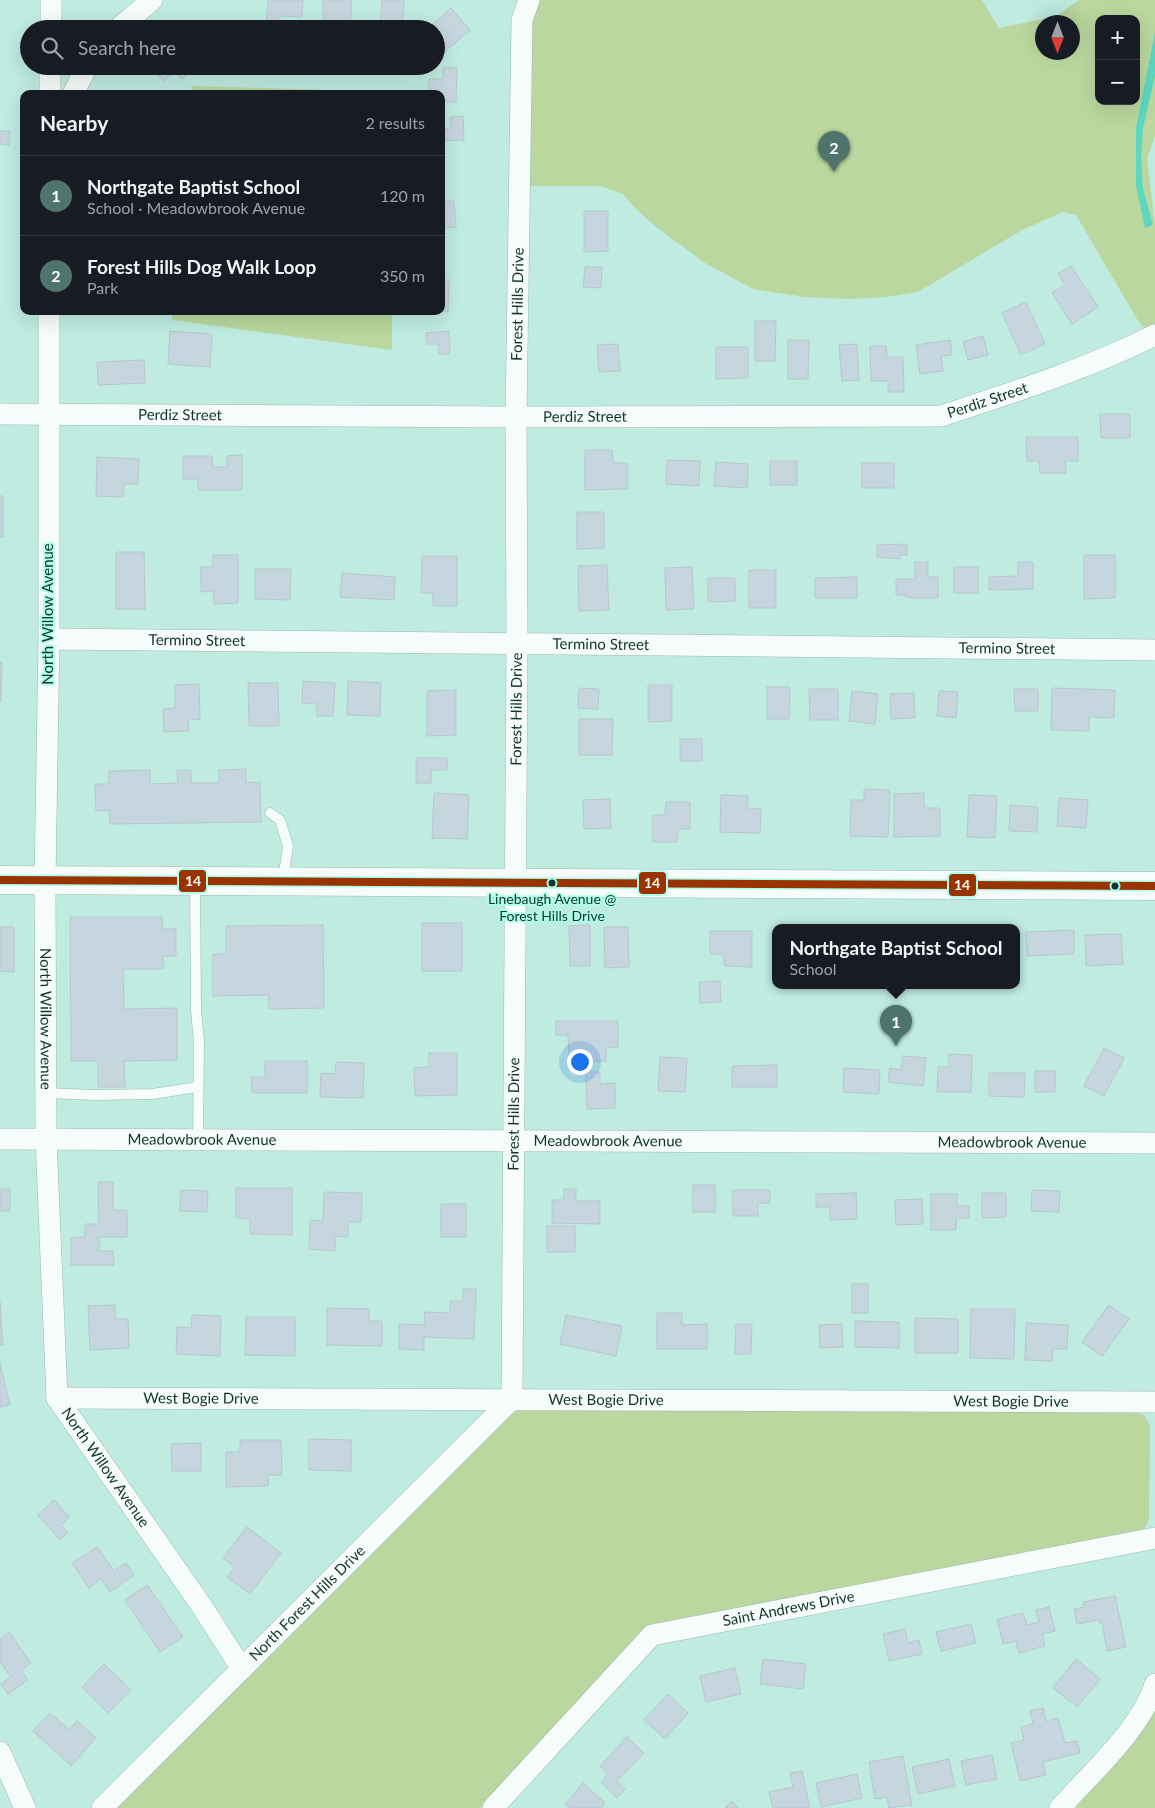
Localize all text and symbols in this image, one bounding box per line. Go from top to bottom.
north arrow [1035,15,1080,60]
map controls [1095,15,1140,105]
button: + [1095,15,1140,60]
search box [20,20,445,75]
icon: search [38,34,66,62]
text: Search here [78,36,176,59]
button: − [1095,60,1140,105]
text: Nearby [40,110,108,135]
text: 2 results [365,113,425,132]
pin: 2 [818,131,850,172]
text: Northgate Baptist School [87,175,300,198]
text: 1 [51,186,61,205]
text: 120 m [380,186,425,205]
text: School · Meadowbrook Avenue [87,198,305,217]
street label: Forest Hills Drive [507,247,527,361]
text: Forest Hills Dog Walk Loop [87,255,316,278]
text: 2 [51,266,61,285]
text: 350 m [380,266,425,285]
text: Park [87,278,118,297]
street label: Perdiz Street [945,378,1031,421]
street label: Perdiz Street [138,405,223,423]
street label: Perdiz Street [543,407,628,425]
street label: North Willow Avenue [38,543,56,685]
street label: Termino Street [149,630,246,649]
street label: Termino Street [553,634,650,653]
street label: Termino Street [959,638,1056,657]
street label: Forest Hills Drive [506,652,525,766]
line badge: 14 [178,869,207,893]
line badge: 14 [638,871,667,895]
text: 14 [185,872,201,889]
line badge: 14 [948,873,977,897]
text: 14 [644,874,660,891]
text: 14 [954,876,970,893]
marker: Linebaugh Avenue @ Forest Hills Drive [547,878,557,888]
unlabelled marker [1110,881,1120,891]
place label: Linebaugh Avenue @ Forest Hills Drive [488,890,616,924]
popup [772,924,1020,989]
text: Northgate Baptist School [789,936,1003,959]
street label: North Willow Avenue [37,948,56,1090]
text: School [789,959,837,978]
pin: 1 [880,1005,912,1046]
your location [567,1049,593,1075]
street label: Forest Hills Drive [504,1057,522,1171]
street label: Meadowbrook Avenue [127,1129,277,1148]
street label: Meadowbrook Avenue [533,1131,683,1149]
street label: Meadowbrook Avenue [937,1132,1087,1151]
street label: West Bogie Drive [143,1388,259,1407]
street label: West Bogie Drive [548,1390,664,1408]
street label: West Bogie Drive [953,1391,1069,1410]
street label: North Willow Avenue [58,1404,154,1530]
street label: North Forest Hills Drive [245,1541,368,1664]
street label: Saint Andrews Drive [721,1586,856,1629]

